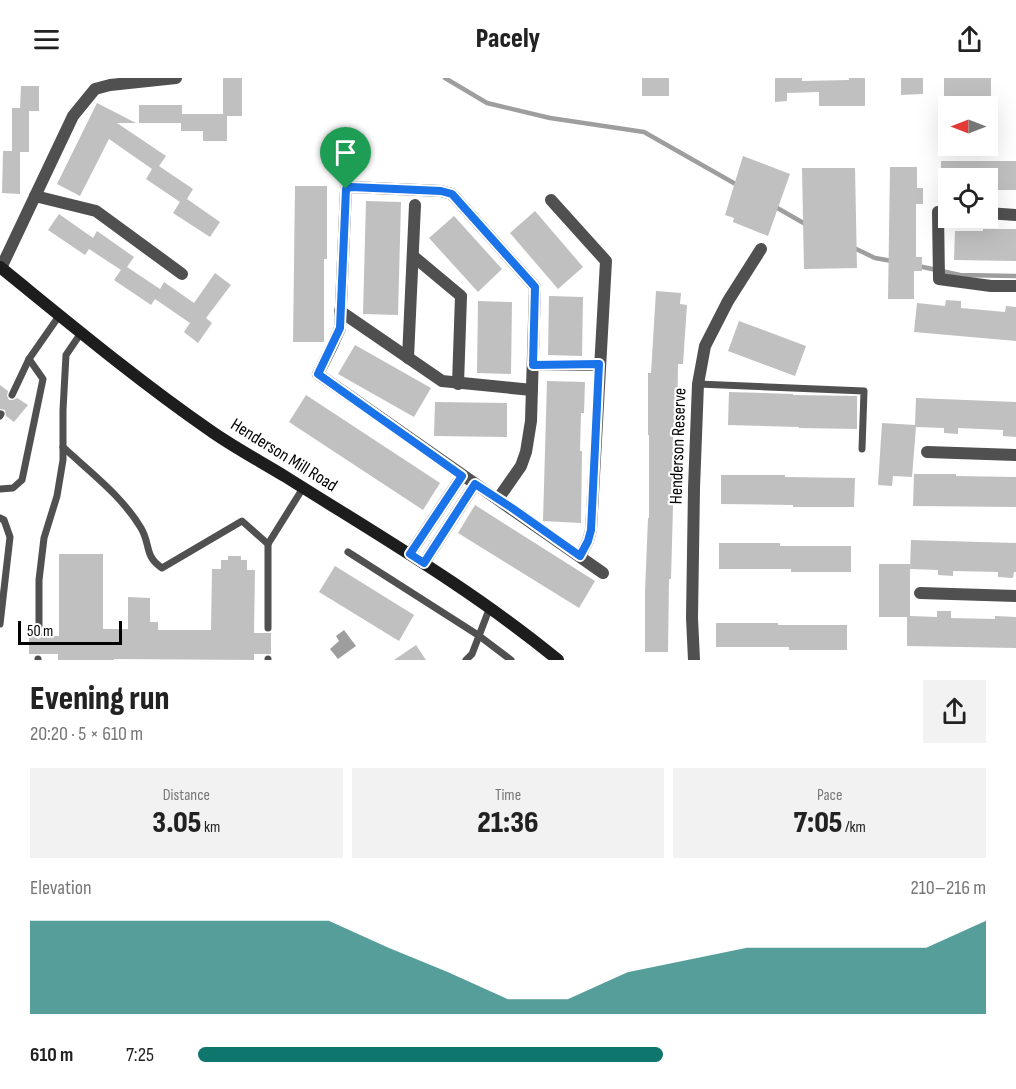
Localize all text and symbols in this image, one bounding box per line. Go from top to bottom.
icon: menu [30,23,63,56]
text: Pacely [476,23,540,55]
icon: share [953,23,986,56]
north arrow [938,96,998,156]
map controls [938,96,998,228]
pin [320,127,371,189]
icon: arrive [329,136,362,169]
button: locate [938,168,998,228]
street label: Henderson Reserve [665,387,691,505]
street label: Henderson Mill Road [227,414,341,496]
scale bar [18,618,122,646]
text: 50 m [27,622,53,641]
text: Evening run [30,679,170,719]
button: share [923,680,986,743]
text: 20:20 · 5 × 610 m [30,722,143,746]
text: Distance [163,786,210,805]
text: Time [495,786,521,805]
text: Pace [817,786,842,805]
text: 3.05 [152,805,201,841]
text: 21:36 [477,805,539,841]
text: 7:05 [793,805,842,841]
text: km [201,818,220,837]
text: /km [842,818,866,837]
text: Elevation [30,876,92,900]
text: 210–216 m [911,876,986,900]
text: 610 m [30,1043,73,1067]
text: 7:25 [126,1043,154,1067]

